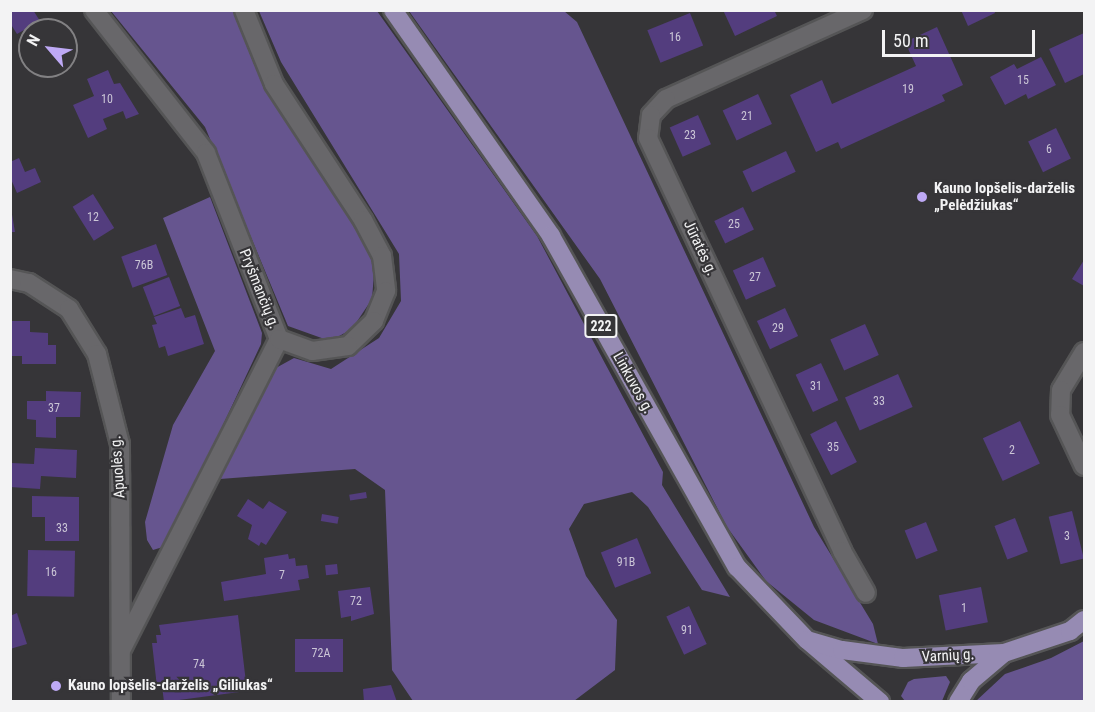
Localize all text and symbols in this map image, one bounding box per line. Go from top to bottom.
north arrow [18,18,78,78]
scale bar [885,18,1038,56]
text: 50 m [893,30,928,51]
text: N [23,31,44,49]
house number: 16 [669,31,681,45]
house number: 15 [1017,74,1029,88]
house number: 19 [902,83,914,97]
house number: 10 [101,93,113,107]
house number: 21 [741,110,753,124]
house number: 23 [684,129,696,143]
house number: 6 [1046,143,1052,157]
place label: Kauno lopšelis-darželis „Pelėdžiukas“ [934,179,1075,214]
marker: Kauno lopšelis-darželis „Pelėdžiukas“ [915,190,929,204]
house number: 12 [87,211,99,225]
street label: Jūratės g. [679,217,721,279]
house number: 25 [728,218,740,232]
street label: Pryšmančių g. [235,247,283,331]
house number: 76B [135,259,153,273]
house number: 27 [749,271,761,285]
road number: 222 [583,315,619,337]
house number: 29 [772,322,784,336]
street label: Linkuvos g. [609,349,657,417]
house number: 31 [810,380,822,394]
house number: 33 [873,395,885,409]
house number: 37 [48,402,60,416]
street label: Apuolės g. [107,435,129,499]
house number: 35 [827,441,839,455]
house number: 2 [1009,444,1015,458]
house number: 33 [56,522,68,536]
house number: 3 [1064,530,1070,544]
house number: 91B [617,556,635,570]
house number: 16 [45,566,57,580]
house number: 7 [279,569,285,583]
house number: 72 [350,595,362,609]
house number: 1 [961,602,967,616]
house number: 91 [681,624,693,638]
street label: Varnių g. [921,646,975,666]
house number: 72A [312,647,330,661]
house number: 74 [193,658,205,672]
place label: Kauno lopšelis-darželis „Giliukas“ [68,677,273,695]
marker: Kauno lopšelis-darželis „Giliukas“ [49,679,63,693]

